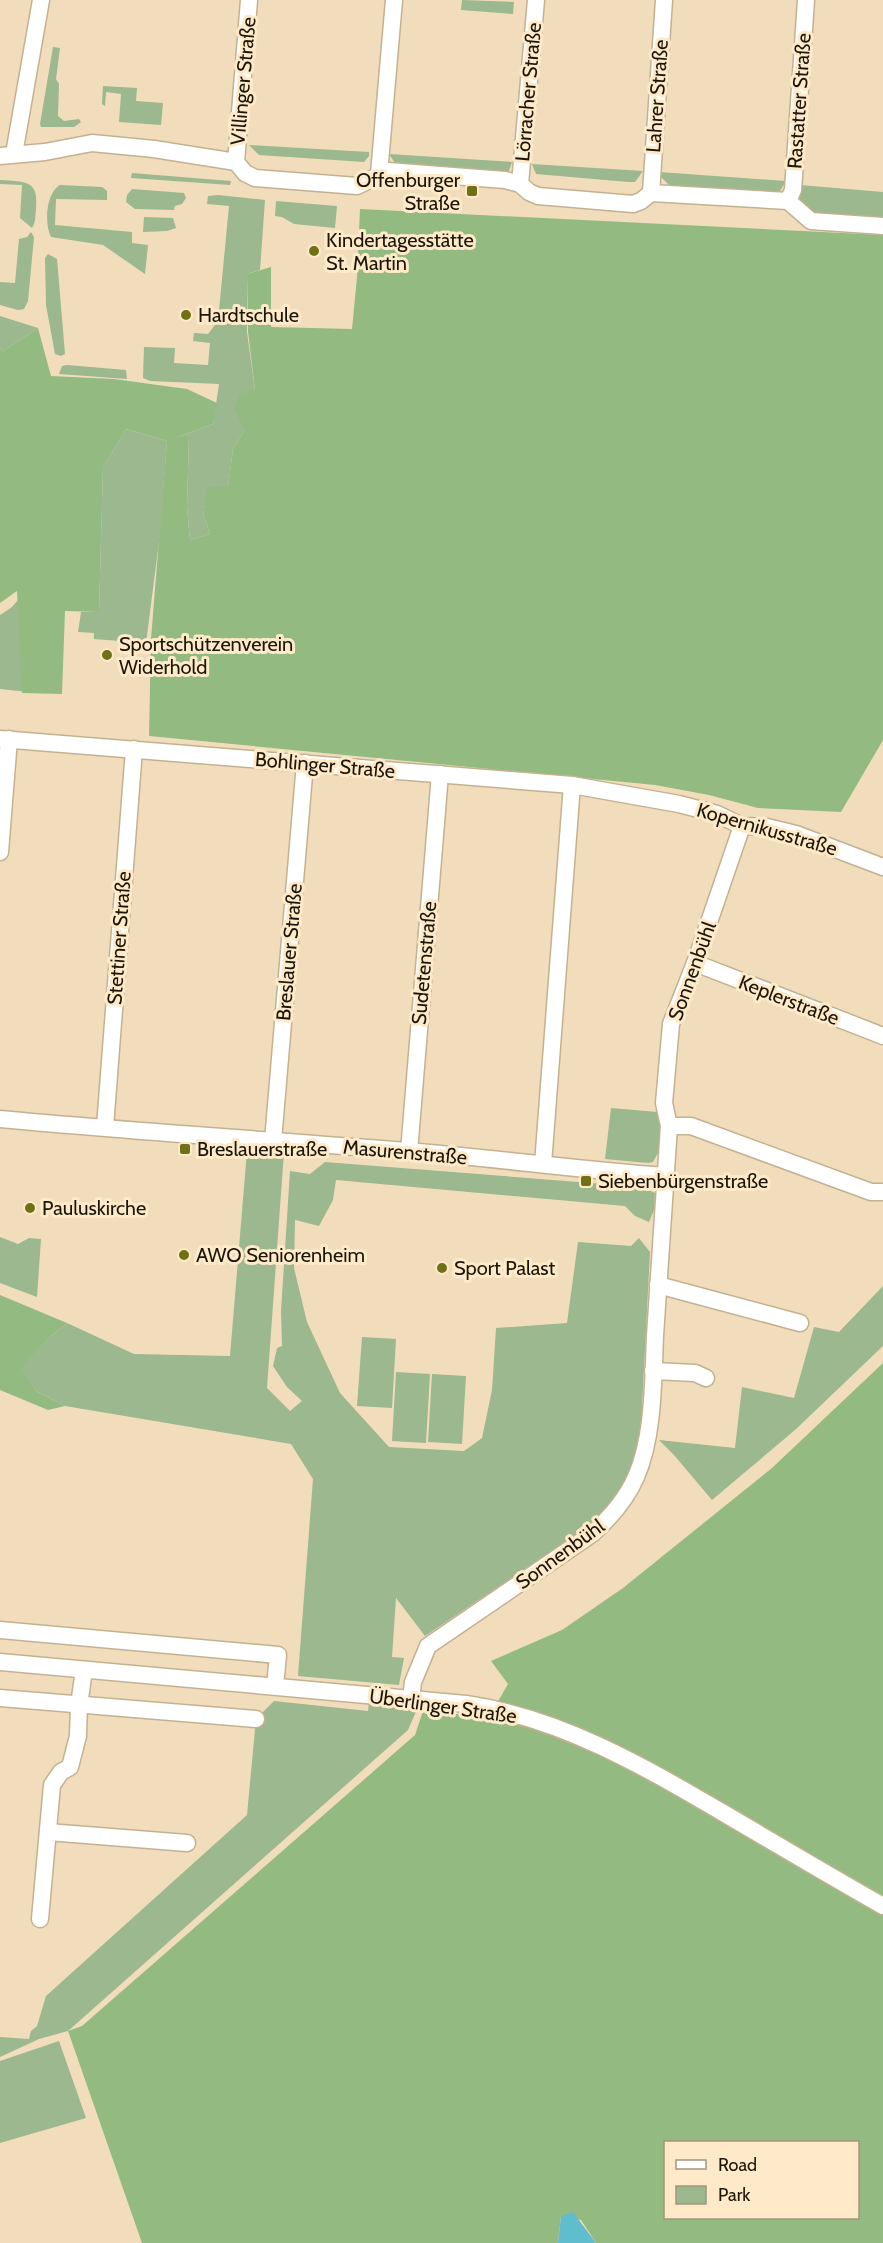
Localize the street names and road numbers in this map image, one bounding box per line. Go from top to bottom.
street label: Villinger Straße [225,16,261,146]
street label: Lörracher Straße [510,21,546,163]
street label: Rastatter Straße [782,32,816,170]
street label: Lahrer Straße [641,39,673,153]
street label: Bohlinger Straße [254,747,396,783]
street label: Kopernikusstraße [694,797,840,861]
street label: Stettiner Straße [102,870,136,1006]
street label: Breslauer Straße [271,882,307,1022]
street label: Sudetenstraße [407,900,441,1026]
street label: Sonnenbühl [663,918,721,1024]
street label: Keplerstraße [735,970,843,1030]
street label: Masurenstraße [342,1135,468,1169]
street label: Sonnenbühl [511,1514,609,1594]
street label: Überlinger Straße [368,1684,518,1728]

